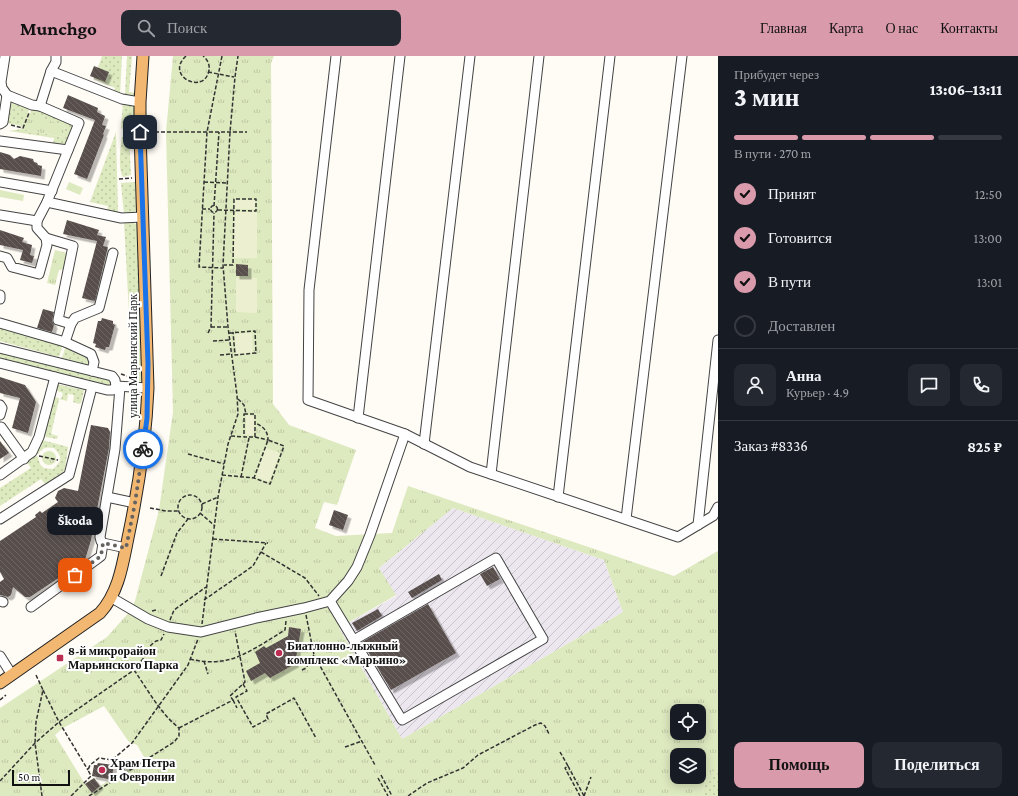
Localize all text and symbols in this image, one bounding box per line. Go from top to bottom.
search box [121,10,401,46]
icon: search [135,17,157,39]
text: Munchgo [20,18,97,39]
text: Поиск [167,20,207,36]
text: Главная [760,20,807,36]
text: Карта [829,20,864,36]
text: О нас [886,20,918,36]
text: Контакты [940,20,998,36]
text: Прибудет через [734,67,819,82]
text: 13:06–13:11 [930,82,1002,98]
text: 3 мин [734,83,800,112]
pin [123,115,157,149]
icon: home [129,121,151,143]
text: В пути · 270 m [734,146,811,161]
icon: check [734,183,756,205]
text: Принят [768,186,816,202]
text: 12:50 [975,187,1002,202]
icon: check [734,227,756,249]
text: Готовится [768,230,832,246]
text: 13:00 [974,231,1002,246]
icon: check [734,271,756,293]
text: В пути [768,274,811,290]
text: 13:01 [977,275,1002,290]
street label: улица Марьинский Парк [126,294,140,418]
text: Доставлен [768,318,835,334]
button: person [734,364,776,406]
button: chat [908,364,950,406]
button: phone [960,364,1002,406]
text: Анна [786,368,822,384]
text: Курьер · 4.9 [786,385,849,400]
courier [123,429,163,469]
icon: bike [132,438,154,460]
text: Заказ #8336 [734,438,808,454]
text: 825 ₽ [967,439,1002,455]
callout: Škoda [47,507,103,535]
text: Škoda [58,513,92,528]
pin [58,558,92,592]
icon: bag [64,564,86,586]
place label: Биатлонно-лыжный комплекс «Марьино» [287,639,406,667]
place label: 8-й микрорайон Марьинского Парка [68,644,178,672]
marker: Биатлонно-лыжный комплекс «Марьино» [274,648,284,658]
marker: 8-й микрорайон Марьинского Парка [55,653,65,663]
map controls [670,704,706,784]
button: locate [670,704,706,740]
button: Помощь [734,742,864,788]
button: Поделиться [872,742,1002,788]
button: layers [670,748,706,784]
place label: Храм Петра и Февронии [110,756,175,784]
marker: Храм Петра и Февронии [97,765,107,775]
scale bar [12,768,70,787]
text: 50 m [18,771,40,783]

